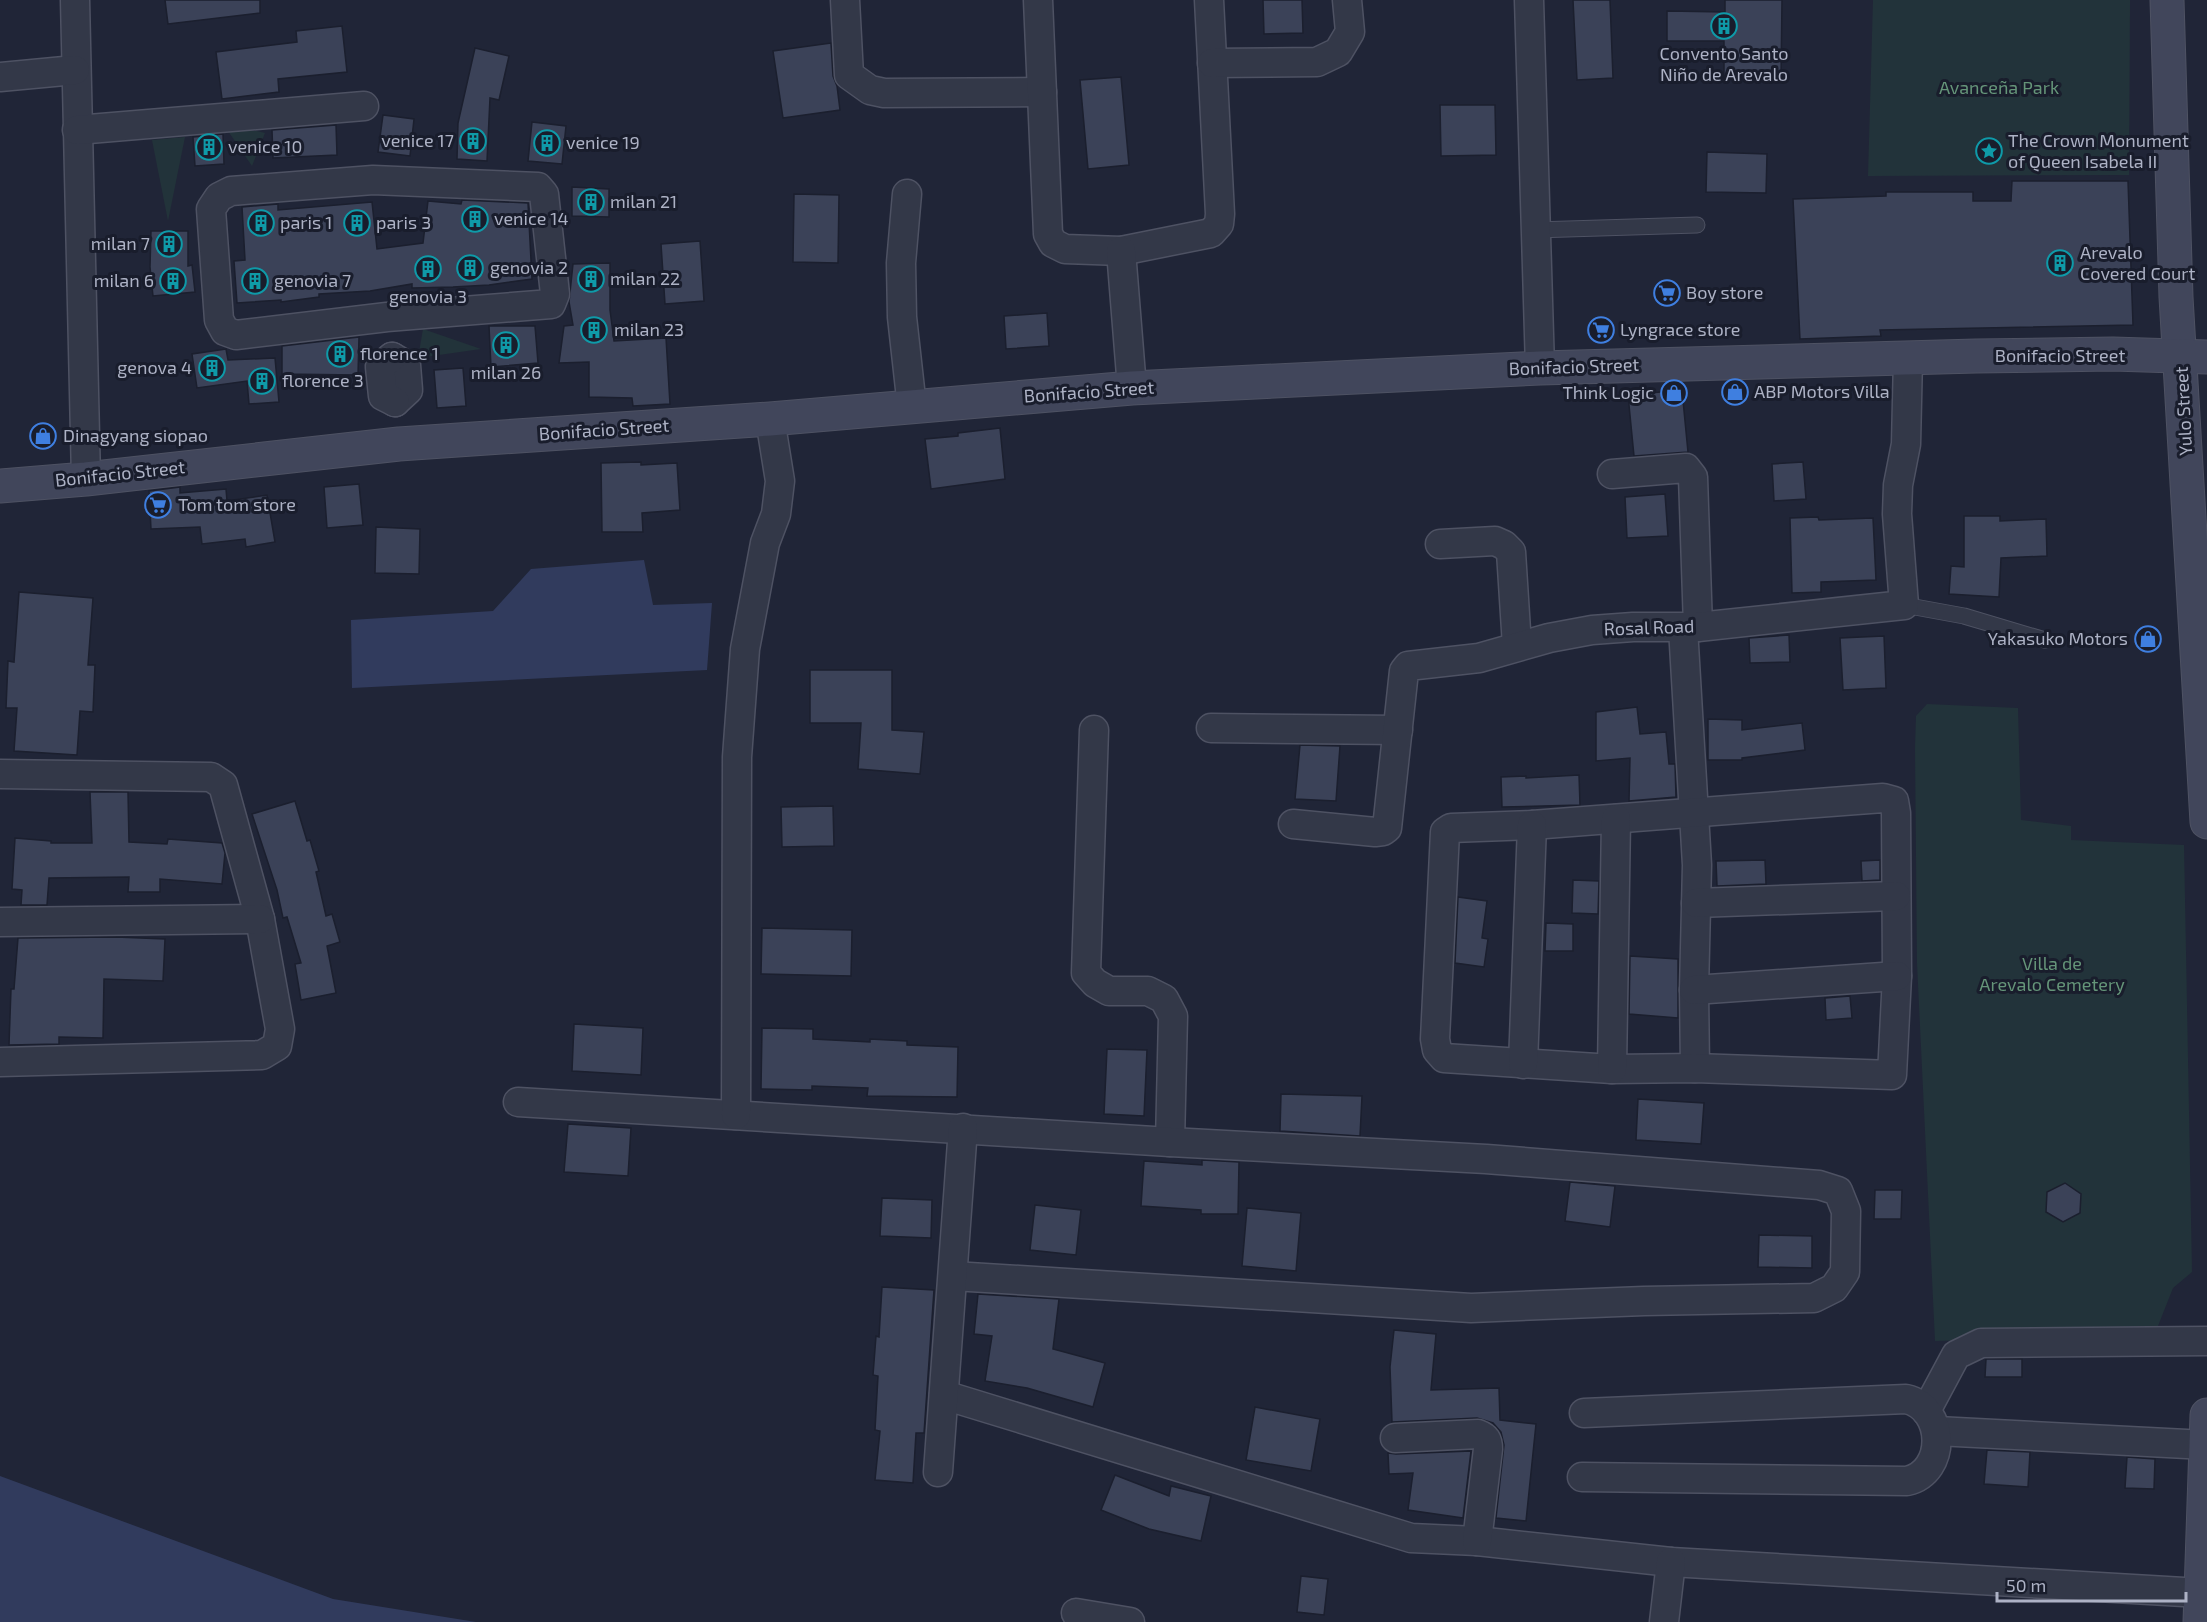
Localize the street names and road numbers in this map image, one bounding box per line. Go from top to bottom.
street label: Bonifacio Street [1995,344,2125,366]
street label: Bonifacio Street [1508,353,1640,379]
street label: Yulo Street [2170,366,2196,456]
street label: Bonifacio Street [1023,375,1155,407]
street label: Bonifacio Street [538,413,670,445]
street label: Bonifacio Street [54,455,186,491]
street label: Rosal Road [1603,614,1695,640]

